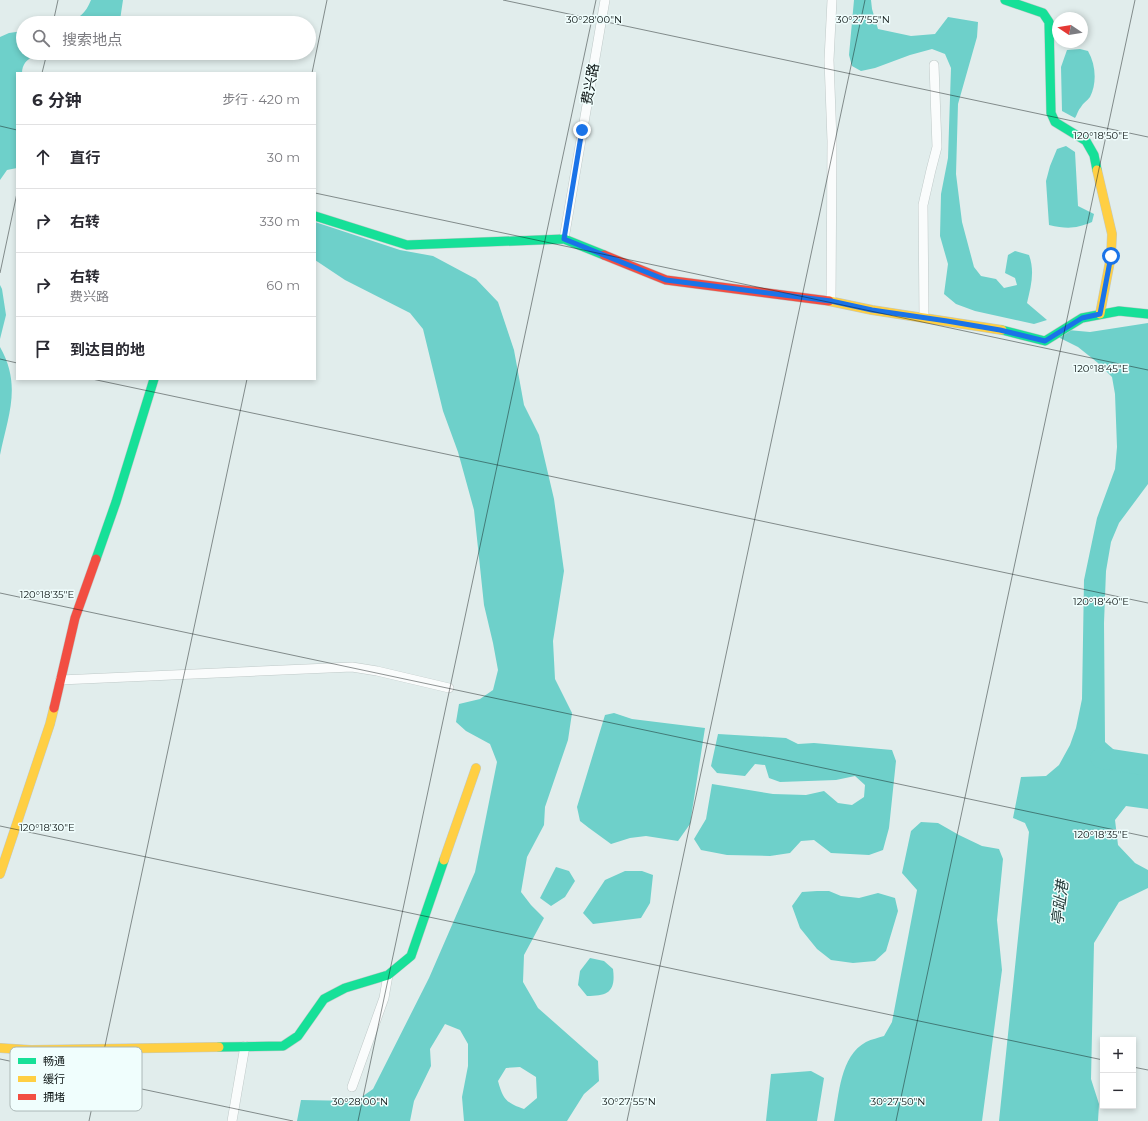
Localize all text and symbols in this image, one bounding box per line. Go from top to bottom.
north arrow [1052,12,1088,48]
text: 30°28'00"N [566,13,622,26]
text: 30°27'55"N [836,13,890,26]
search box [16,16,316,60]
icon: search [30,27,52,49]
text: 搜索地点 [62,30,122,49]
street label: 费兴路 [577,62,603,106]
text: 6 分钟 [32,90,82,110]
text: 步行 · 420 m [222,91,300,107]
route end [573,121,591,139]
text: 120°18'50"E [1073,129,1129,142]
icon: ahead [32,146,54,168]
text: 直行 [70,148,100,167]
text: 30 m [267,149,300,165]
icon: right [32,210,54,232]
text: 右转 [70,212,100,231]
text: 330 m [260,213,300,229]
route start [1102,247,1120,265]
text: 右转 [70,267,100,286]
icon: right [32,274,54,296]
text: 60 m [266,277,300,293]
text: 费兴路 [70,288,109,304]
icon: arrive [32,338,54,360]
text: 到达目的地 [70,340,145,359]
text: 120°18'45"E [1074,362,1129,375]
text: 120°18'35"E [20,588,74,601]
text: 120°18'40"E [1073,595,1129,608]
text: 120°18'30"E [19,821,75,834]
text: 120°18'35"E [1074,828,1128,841]
water label: 亭趾港 [1047,877,1072,926]
map controls [1100,1037,1136,1109]
button: + [1100,1037,1136,1073]
legend [10,1047,142,1111]
text: 畅通 [43,1054,65,1068]
text: 缓行 [43,1072,65,1086]
button: − [1100,1073,1136,1109]
text: 拥堵 [43,1090,65,1104]
text: 30°28'00"N [332,1095,388,1108]
text: 30°27'55"N [602,1095,656,1108]
text: 30°27'50"N [871,1095,925,1108]

